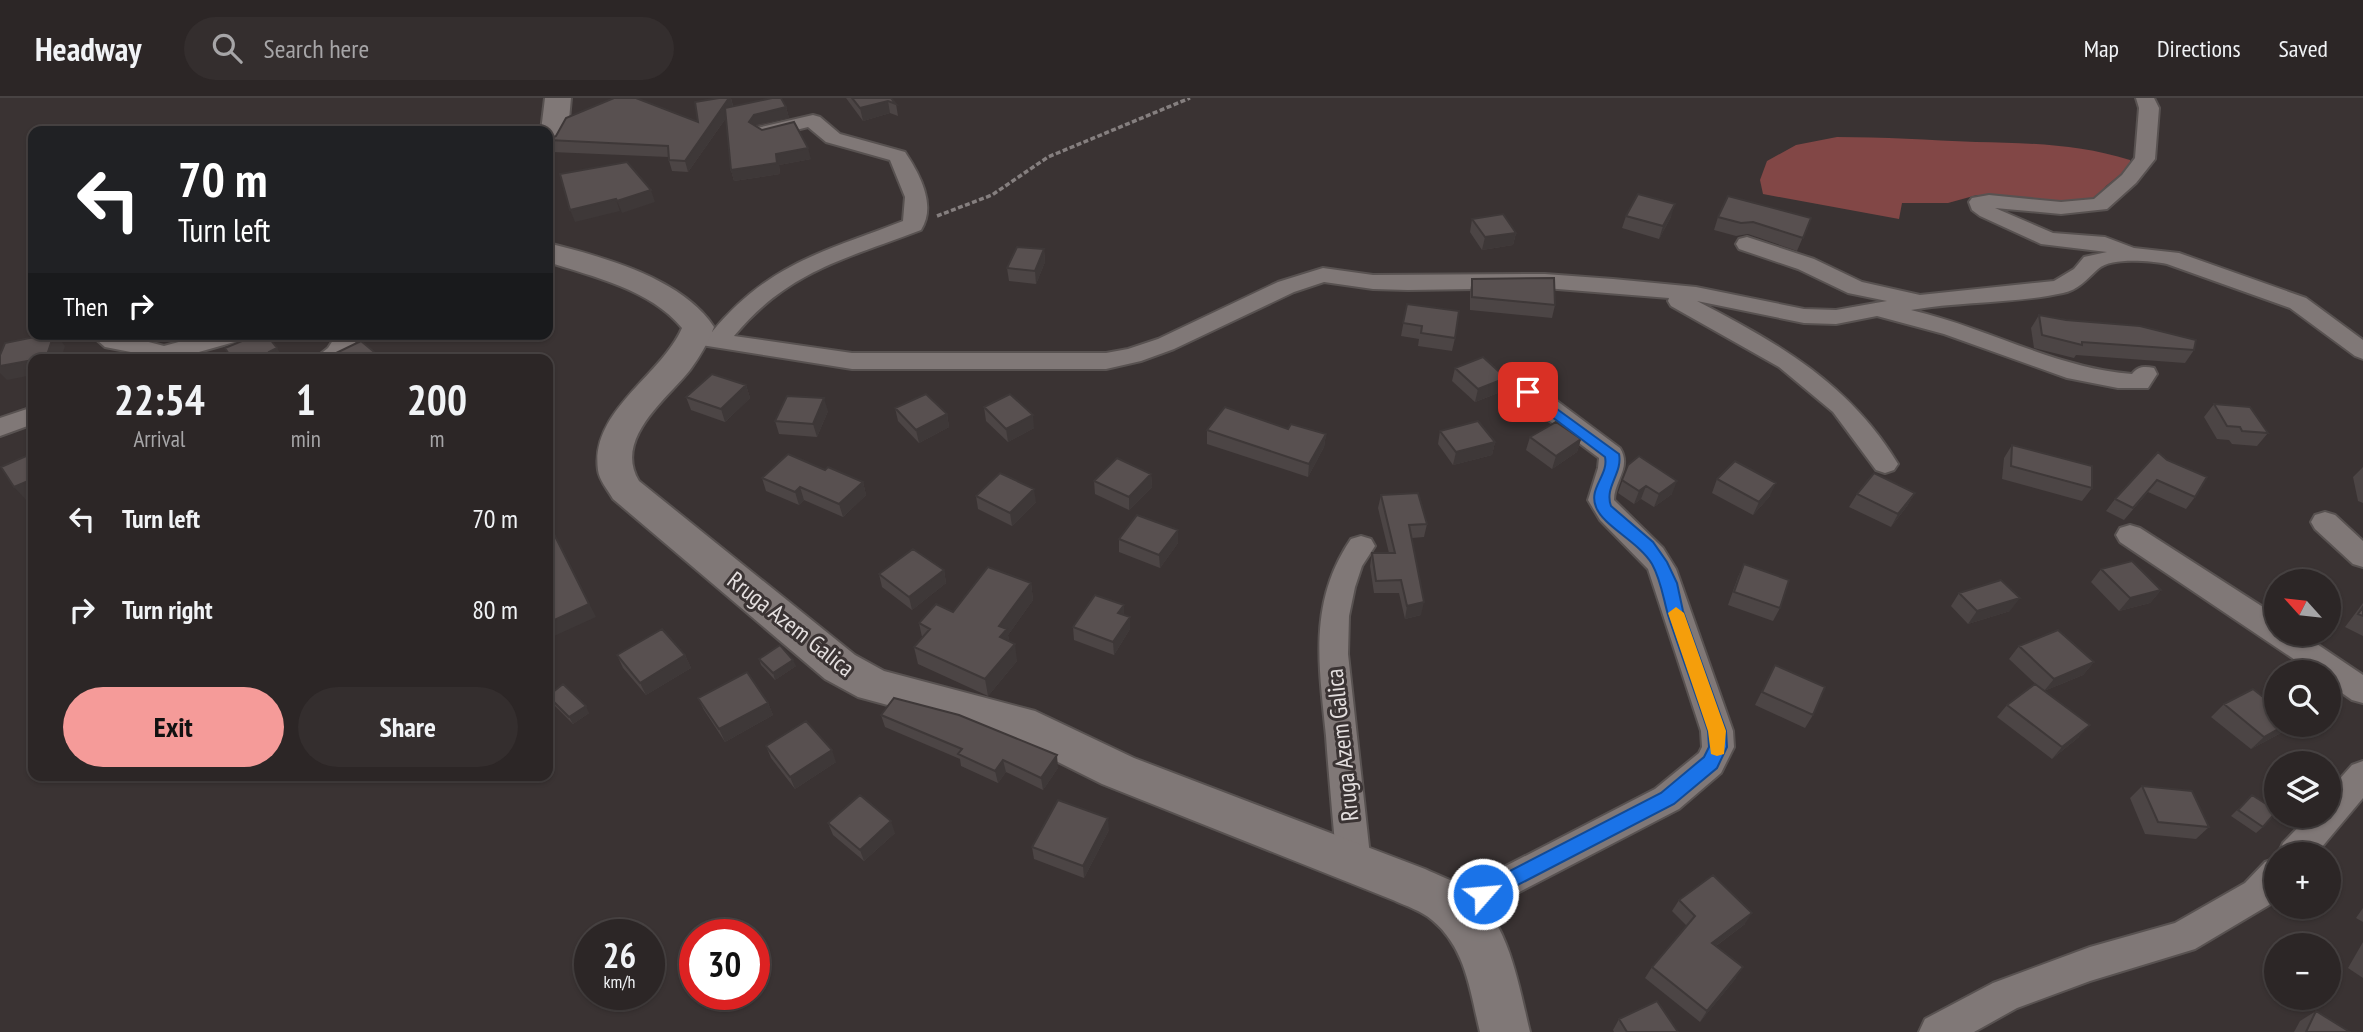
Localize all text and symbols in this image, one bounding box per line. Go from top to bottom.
search box [184,17,674,80]
text: Headway [35,27,142,70]
icon: search [208,29,246,67]
text: Search here [264,32,369,65]
text: Map [2084,33,2119,64]
text: Directions [2157,33,2241,64]
text: Saved [2279,33,2328,64]
text: 70 m [178,147,267,211]
icon: left [63,154,154,245]
text: Turn left [178,209,270,251]
icon: right [122,287,160,325]
text: Then [63,290,108,323]
pin [1498,362,1558,422]
text: 22:54 [114,372,205,427]
text: 1 [296,372,316,427]
text: 200 [407,372,467,427]
icon: arrive [1509,373,1547,411]
text: Arrival [133,424,185,453]
text: min [291,424,321,453]
text: m [429,424,444,453]
icon: left [63,500,101,538]
text: Turn left [122,502,200,535]
text: 70 m [472,502,518,535]
street label: Rruga Azem Galica [721,565,861,683]
north arrow [2264,569,2342,646]
map controls [2264,569,2341,1010]
icon: right [63,591,101,629]
text: Turn right [122,593,213,626]
text: 80 m [472,593,518,626]
button: search [2264,660,2341,737]
street label: Rruga Azem Galica [1319,667,1365,823]
button: Exit [63,687,284,767]
button: Share [298,687,518,767]
button: layers [2264,751,2341,828]
button: + [2264,842,2341,919]
position arrow [1446,857,1520,931]
speed limit sign: 30 [679,919,770,1010]
text: 26 [603,932,636,978]
button: − [2264,933,2341,1010]
text: km/h [604,970,635,993]

